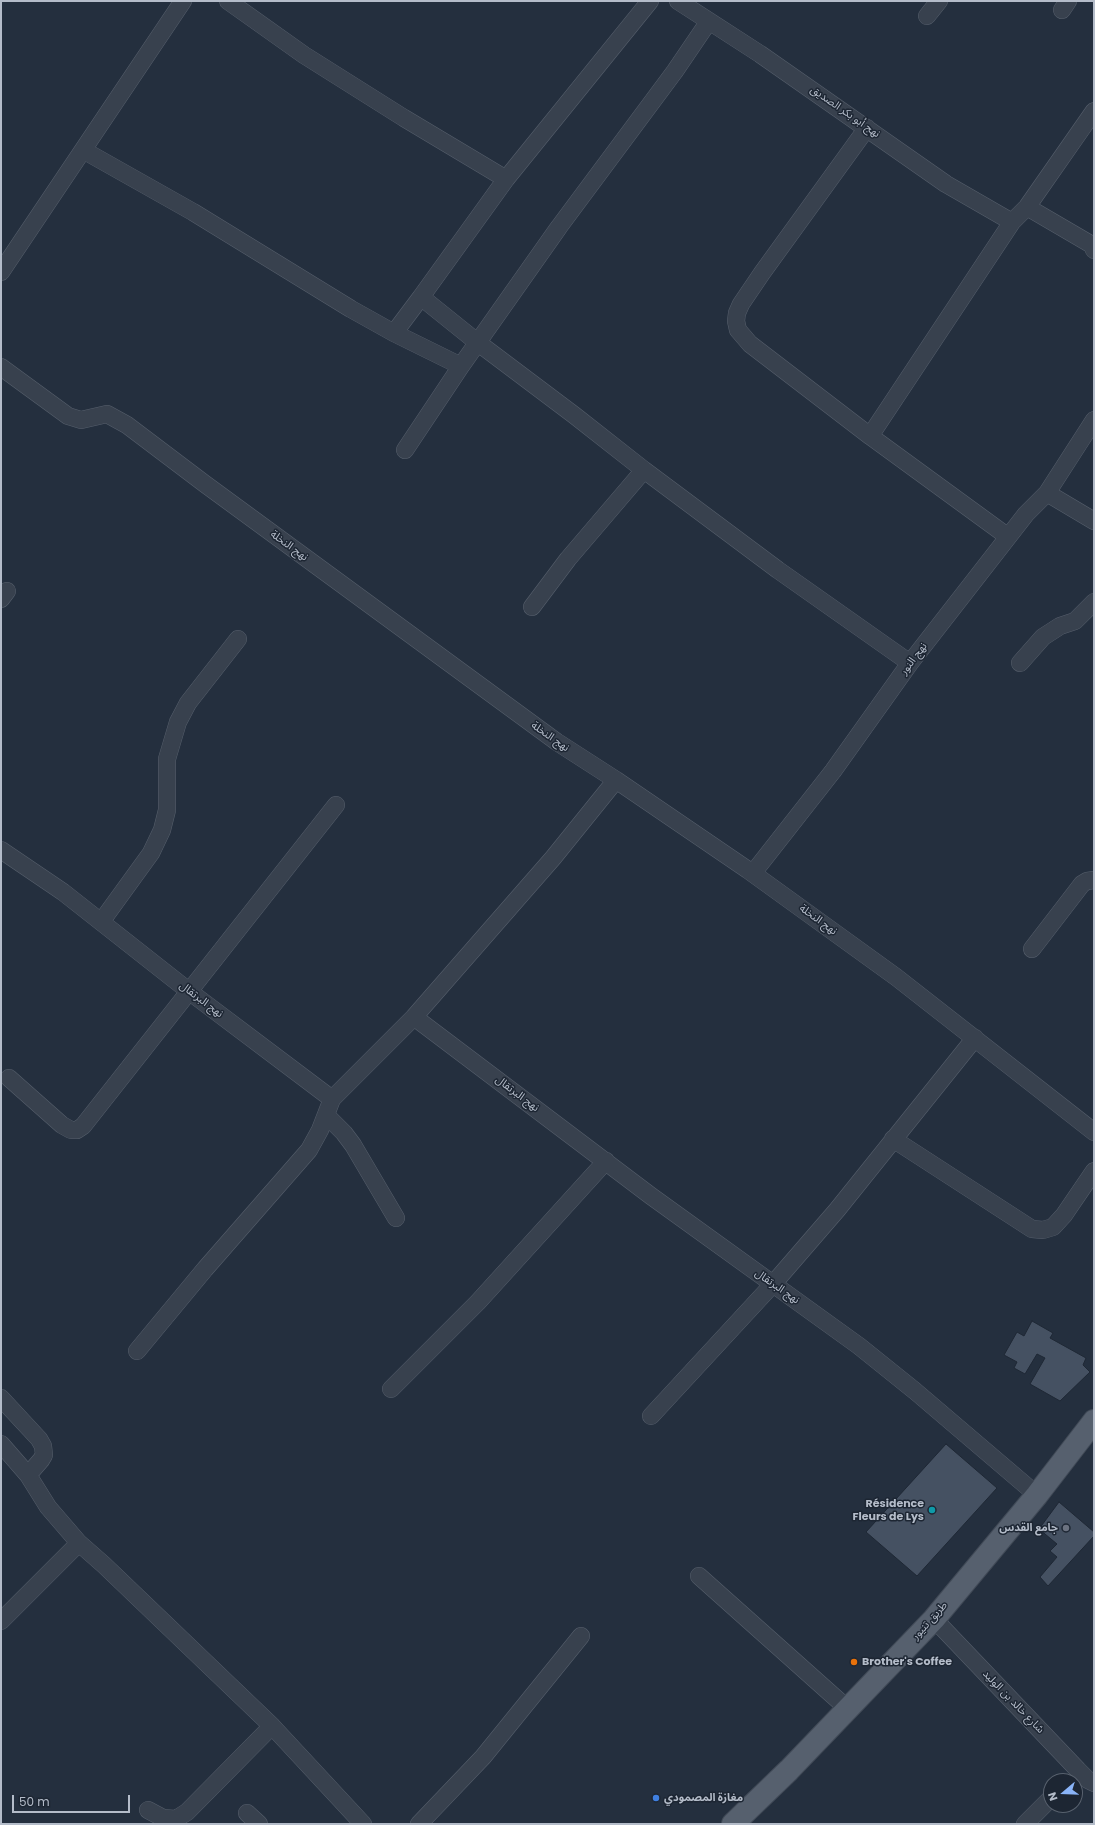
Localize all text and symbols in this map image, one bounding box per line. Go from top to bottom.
street label: نهج أبو بكر الصديق [808,83,882,141]
street label: نهج النخلة [268,528,310,564]
street label: نهج النور [898,640,930,678]
street label: نهج النخلة [528,719,572,755]
street label: نهج النخلة [797,902,839,938]
street label: نهج البرتقال [176,979,226,1021]
street label: نهج البرتقال [492,1073,542,1115]
street label: نهج البرتقال [752,1267,802,1307]
place label: Résidence Fleurs de Lys [852,1497,924,1523]
marker: Résidence Fleurs de Lys [927,1505,937,1515]
place label: جامع القدس [999,1521,1058,1535]
marker: جامع القدس [1061,1523,1071,1533]
street label: طريق تنيور [909,1599,951,1643]
place label: Brother's Coffee [862,1655,952,1669]
marker: Brother's Coffee [849,1657,859,1667]
street label: شارع خالد بن الوليد [979,1668,1047,1736]
north arrow [1043,1773,1083,1813]
scale bar [14,1787,132,1813]
text: N [1044,1790,1062,1803]
place label: مغازة المصمودي [664,1791,743,1805]
text: 50 m [19,1793,50,1810]
marker: مغازة المصمودي [651,1793,661,1803]

